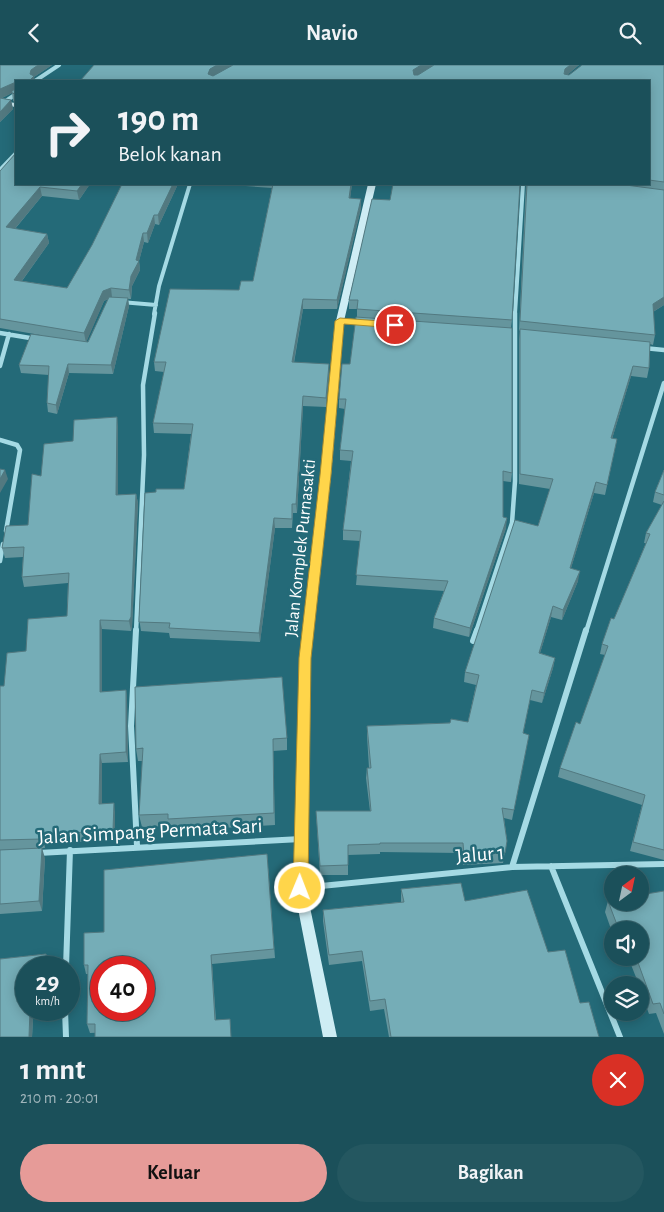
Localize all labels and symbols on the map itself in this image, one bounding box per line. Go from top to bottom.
pin [374,304,416,346]
street label: Jalan Komplek Purnasakti [283,458,319,638]
street label: Jalan Simpang Permata Sari [37,815,263,848]
street label: Jalur 1 [455,842,505,867]
position arrow [273,861,325,913]
north arrow [604,866,649,911]
speed limit sign: 40 [90,956,155,1021]

